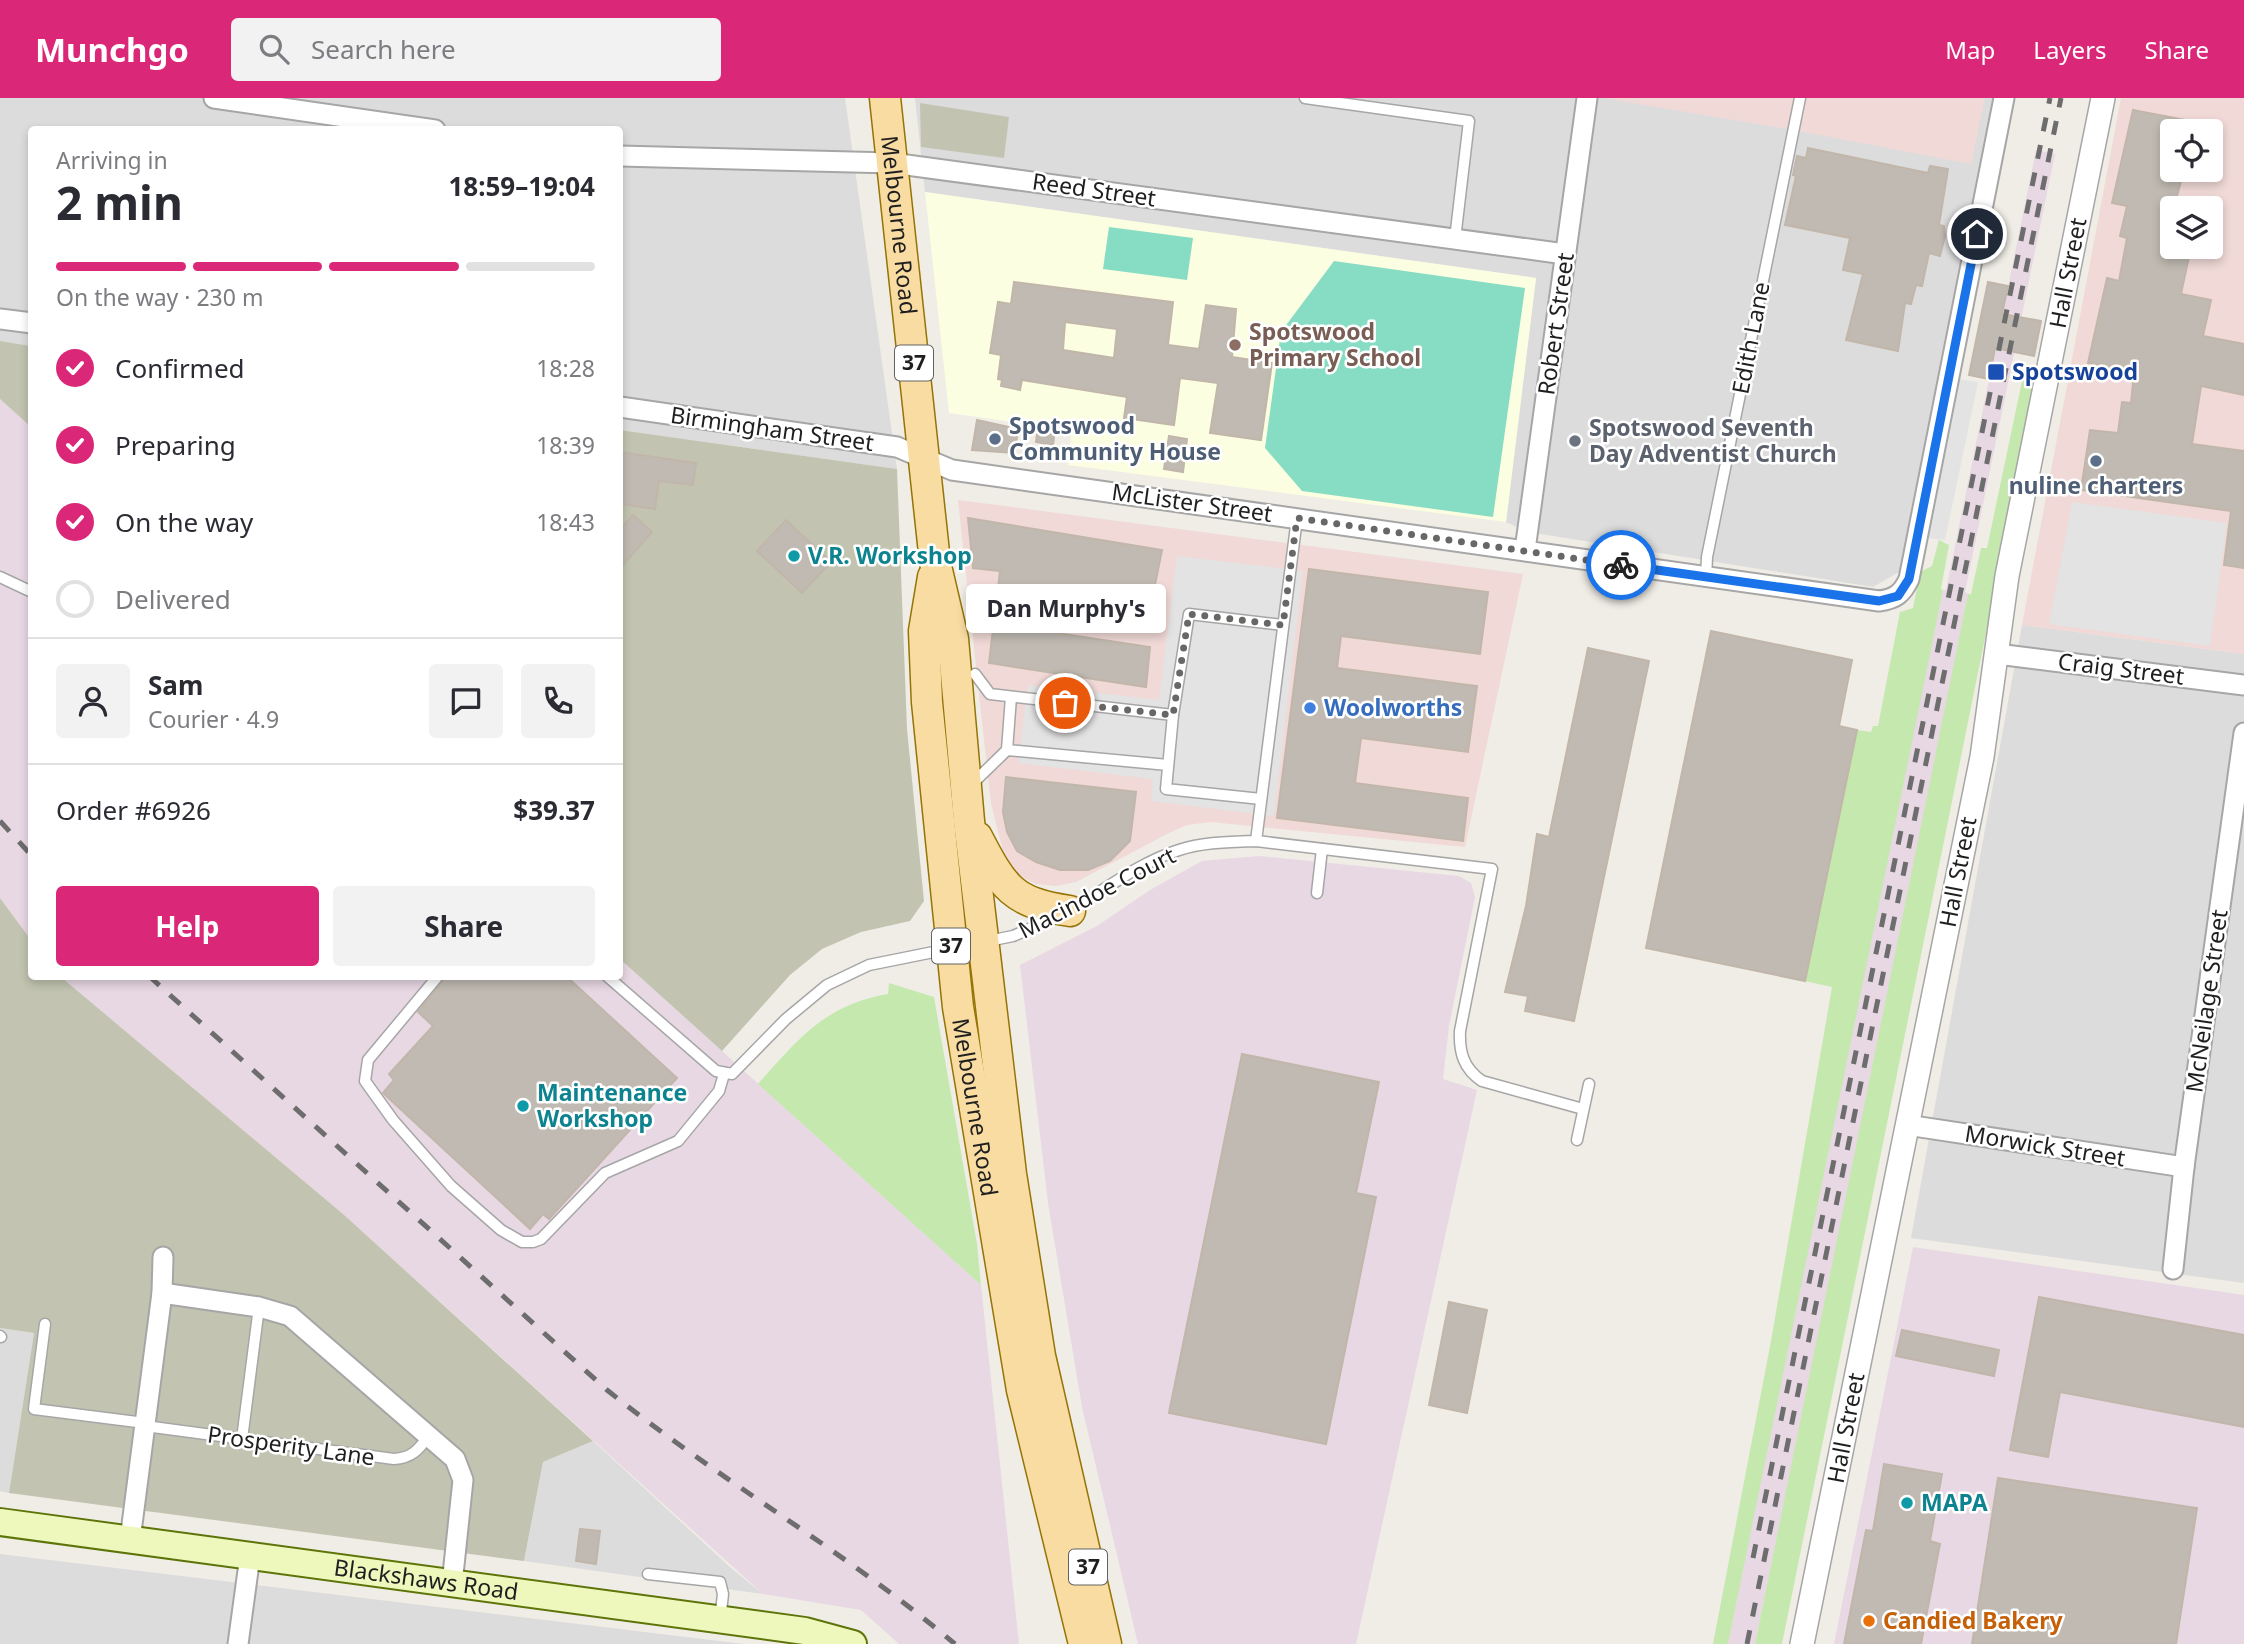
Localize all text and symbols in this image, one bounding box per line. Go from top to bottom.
search box [231,18,721,81]
text: Munchgo [35,27,189,72]
icon: search [255,30,293,68]
text: Search here [311,31,456,67]
text: Map [1945,33,1995,66]
text: Layers [2033,33,2107,66]
text: Share [2145,33,2209,66]
map controls [2160,119,2223,259]
button: locate [2160,119,2223,182]
street label: Melbourne Road [874,134,925,316]
text: Arriving in [56,144,168,176]
street label: Reed Street [1030,164,1158,214]
text: 18:59–19:04 [448,168,595,204]
text: 2 min [56,171,183,233]
button: layers [2160,196,2223,259]
pin [1947,204,2007,264]
icon: home [1958,215,1996,253]
street label: Hall Street [2041,215,2093,331]
street label: Robert Street [1529,251,1581,397]
street label: Edith Lane [1723,279,1777,397]
text: On the way · 230 m [56,281,263,313]
place label: Spotswood Primary School [1249,315,1421,373]
marker: Spotswood Primary School [1227,337,1243,353]
road number: 37 [895,345,933,380]
icon: check [56,349,94,387]
text: Confirmed [115,350,245,386]
text: 18:28 [536,352,595,384]
place label: Spotswood [2012,355,2138,387]
marker: Spotswood [1986,362,2006,382]
street label: Birmingham Street [668,398,876,458]
place label: Spotswood Community House [1009,409,1221,467]
place label: Spotswood Seventh Day Adventist Church [1589,411,1837,469]
icon: check [56,426,94,464]
text: Preparing [115,427,236,463]
text: 18:39 [536,429,595,461]
marker: Spotswood Community House [987,431,1003,447]
marker: Spotswood Seventh Day Adventist Church [1567,433,1583,449]
marker: nuline charters [2088,453,2104,469]
place label: nuline charters [2009,469,2183,501]
street label: McLister Street [1110,475,1275,529]
icon: check [56,503,94,541]
text: On the way [115,504,253,540]
text: 18:43 [536,506,595,538]
courier [1586,530,1656,600]
place label: V.R. Workshop [808,539,972,571]
icon: bike [1602,546,1640,584]
marker: V.R. Workshop [786,548,802,564]
text: Delivered [115,581,231,617]
callout: Dan Murphy's [965,584,1165,633]
text: Dan Murphy's [987,592,1145,624]
street label: Craig Street [2056,644,2186,692]
button: person [56,664,130,738]
button: chat [429,664,503,738]
button: phone [521,664,595,738]
text: Sam [148,667,203,703]
pin [1035,673,1095,733]
icon: bag [1046,684,1084,722]
place label: Woolworths [1324,691,1462,723]
marker: Woolworths [1302,700,1318,716]
text: Courier · 4.9 [148,703,279,735]
text: Order #6926 [56,792,211,828]
text: $39.37 [513,792,595,828]
street label: Hall Street [1931,814,1983,930]
street label: Macindoe Court [1012,839,1181,946]
button: Help [56,886,319,966]
button: Share [333,886,595,966]
street label: McNeilage Street [2177,907,2235,1094]
road number: 37 [932,928,970,964]
street label: Melbourne Road [945,1016,1006,1199]
place label: Maintenance Workshop [537,1076,687,1134]
marker: Maintenance Workshop [515,1098,531,1114]
street label: Morwick Street [1963,1117,2128,1173]
street label: Hall Street [1819,1370,1871,1486]
street label: Prosperity Lane [205,1417,377,1473]
place label: MAPA [1921,1486,1988,1518]
marker: MAPA [1899,1495,1915,1511]
street label: Blackshaws Road [332,1550,520,1607]
road number: 37 [1069,1550,1107,1584]
place label: Candied Bakery [1883,1604,2063,1636]
marker: Candied Bakery [1861,1613,1877,1629]

